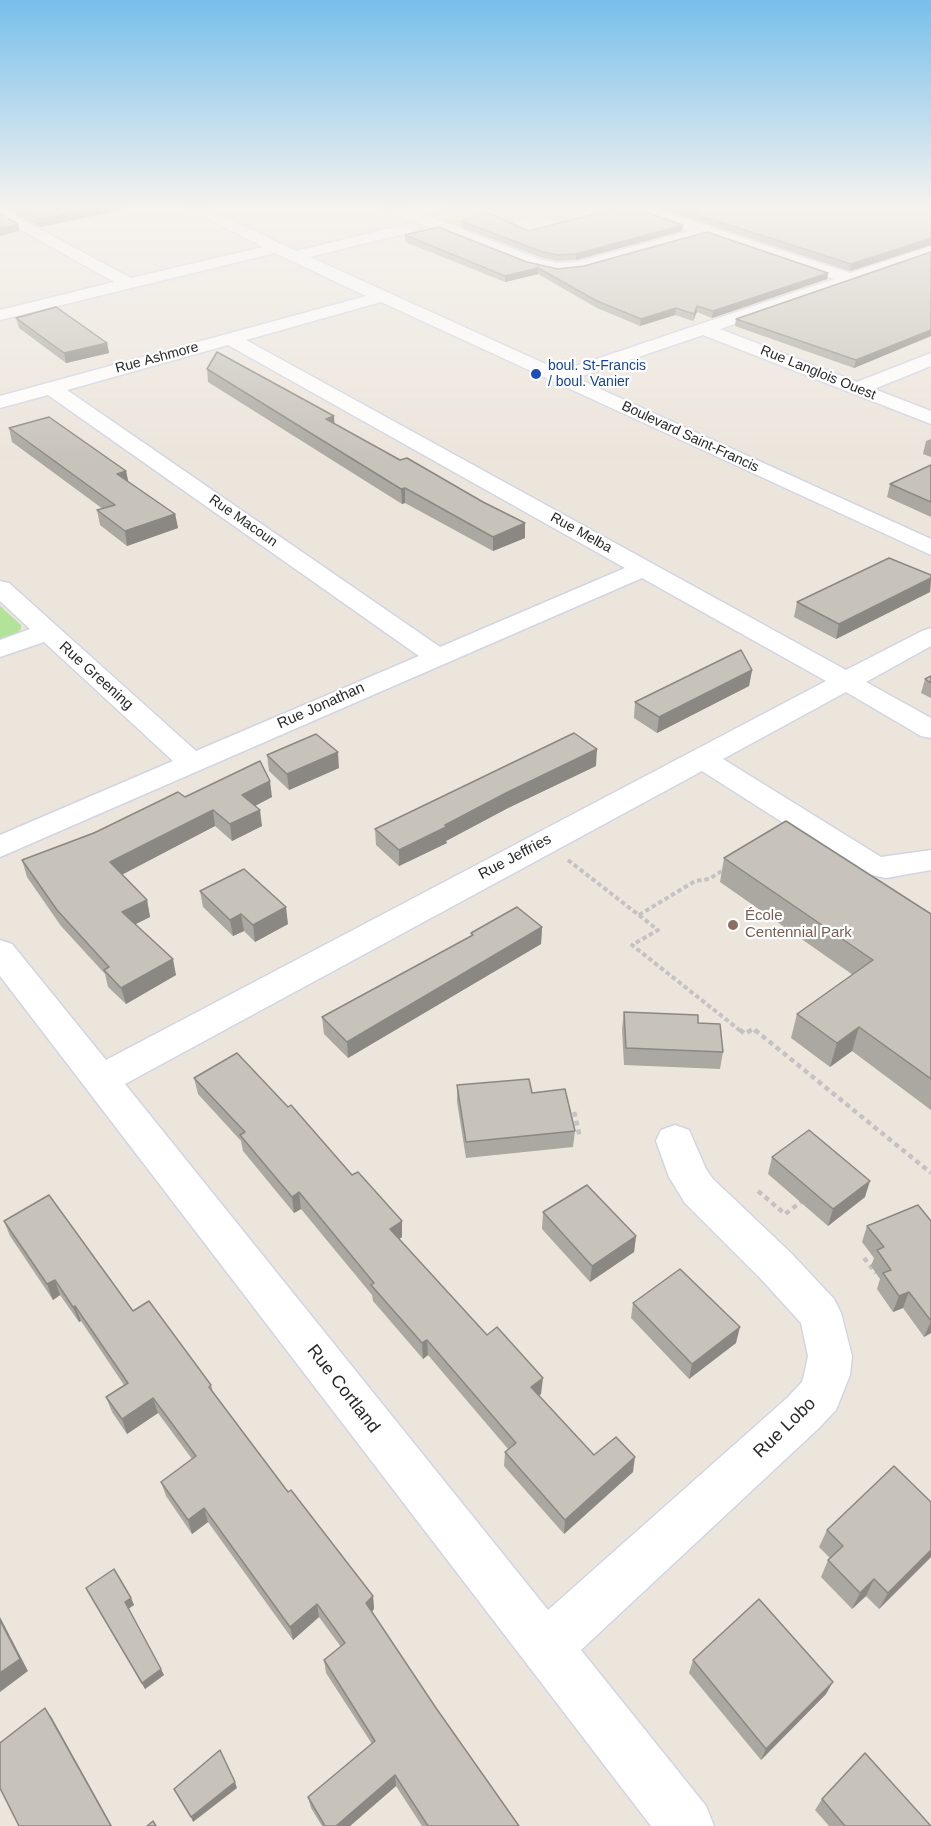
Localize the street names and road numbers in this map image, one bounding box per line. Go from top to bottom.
street label: Rue Ashmore [113,339,201,377]
street label: Rue Langlois Ouest [758,342,878,404]
street label: Boulevard Saint-Francis [619,398,761,476]
street label: Rue Macoun [206,491,280,551]
street label: Rue Melba [547,509,615,557]
street label: Rue Greening [55,638,137,714]
street label: Rue Jonathan [275,679,367,733]
street label: Rue Jeffries [476,830,554,884]
street label: Rue Cortland [302,1341,384,1437]
street label: Rue Lobo [749,1393,821,1463]

